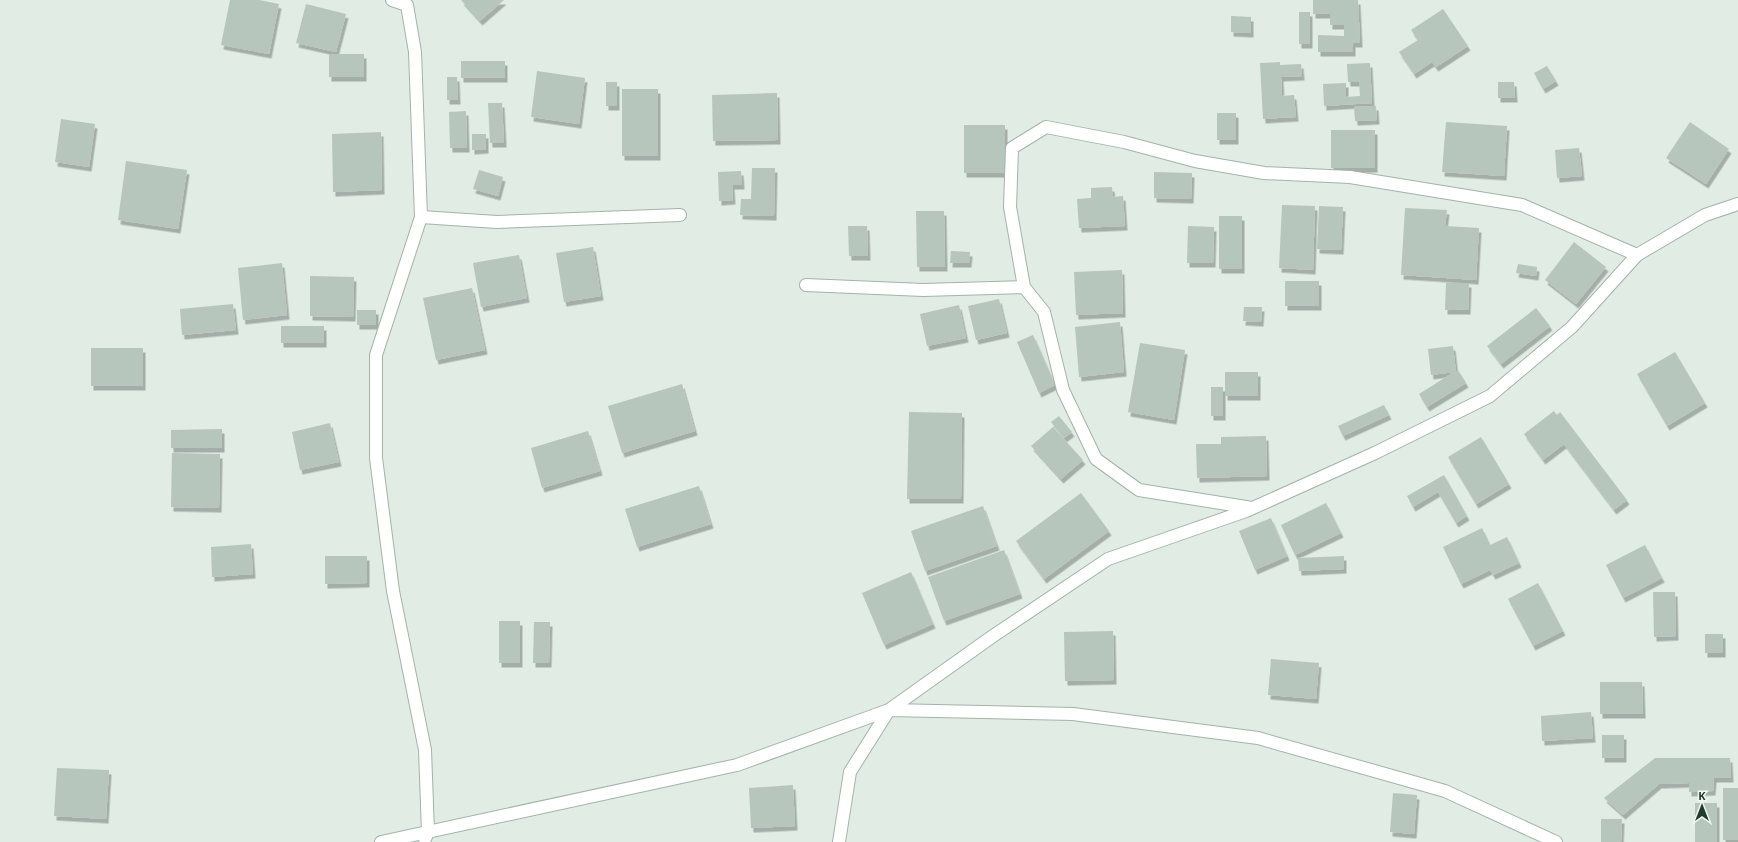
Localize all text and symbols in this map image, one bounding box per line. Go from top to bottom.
north arrow [1682,786,1722,826]
text: K [1698,788,1706,803]

